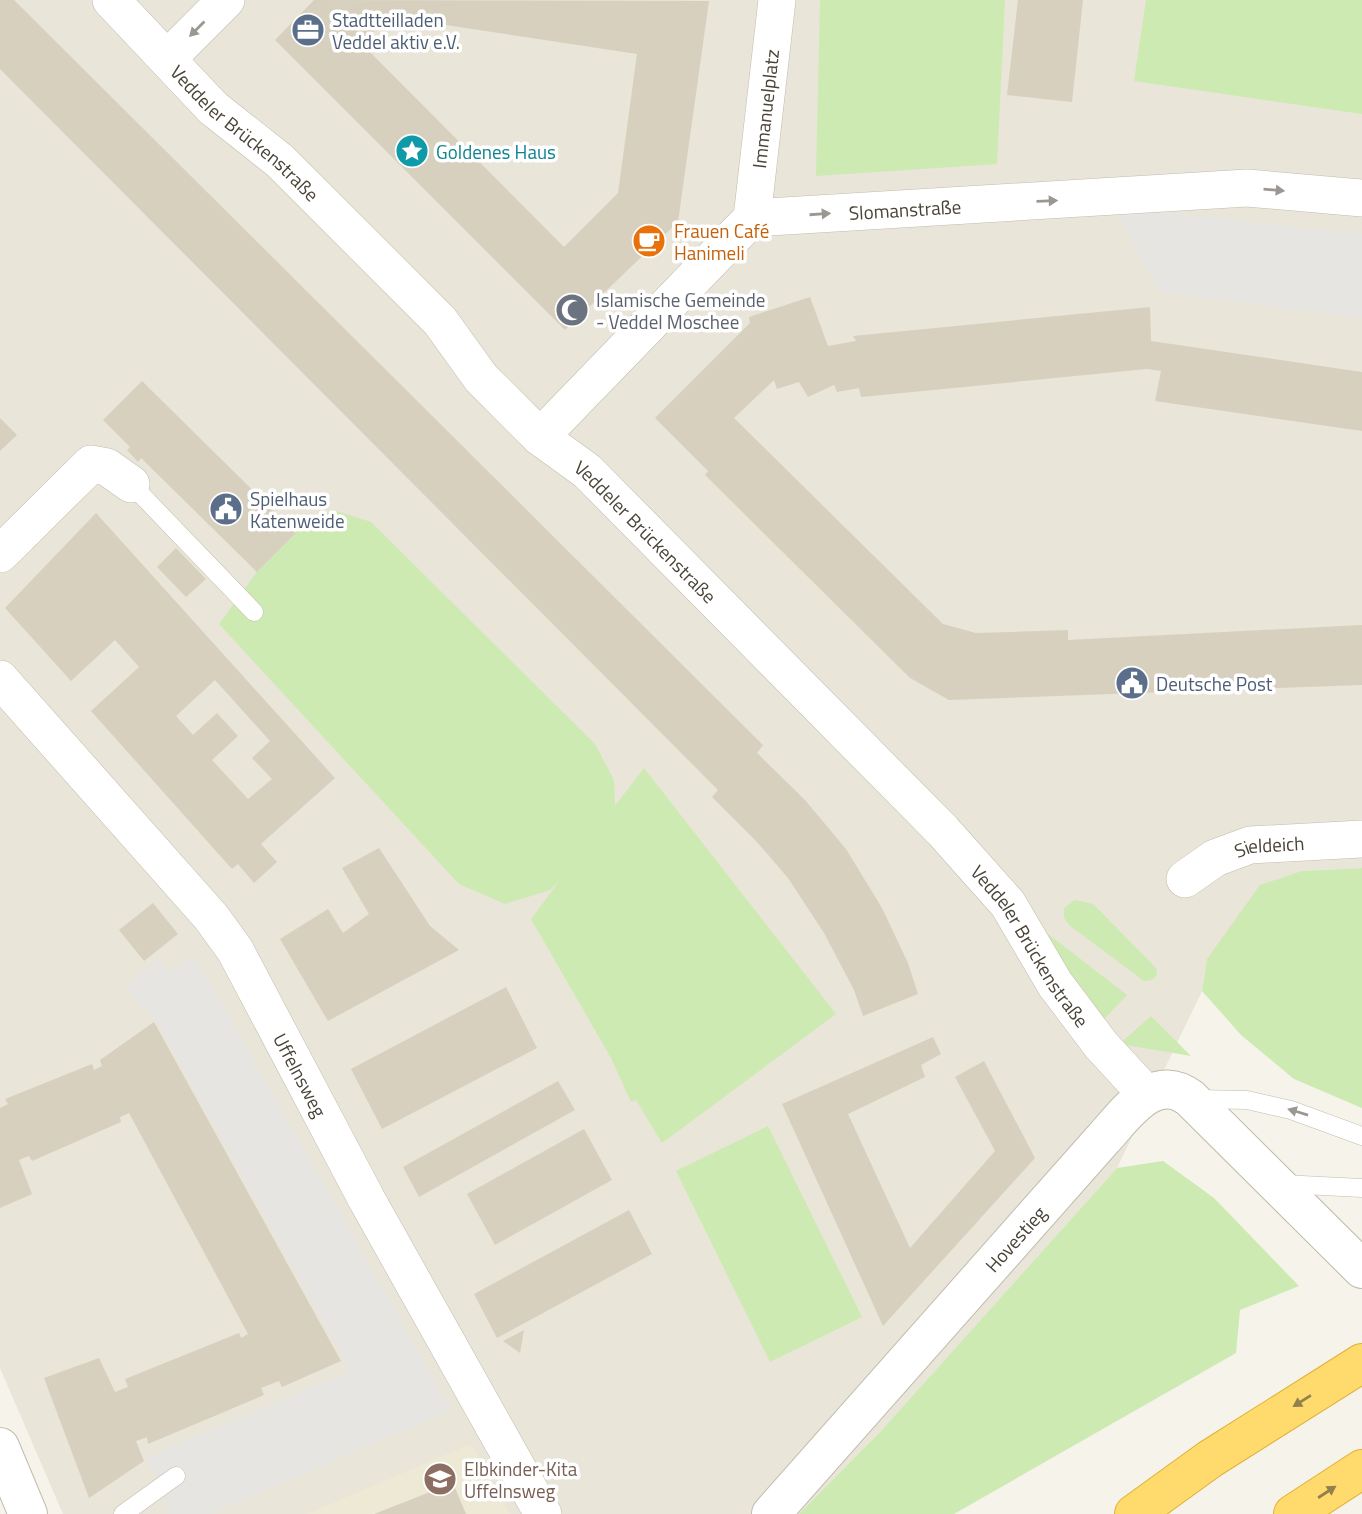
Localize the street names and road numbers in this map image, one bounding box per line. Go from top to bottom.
street label: Immanuelplatz [743,48,786,170]
street label: Veddeler Brückenstraße [164,58,326,207]
street label: Slomanstraße [848,191,962,227]
street label: Veddeler Brückenstraße [569,452,724,609]
street label: Sieldeich [1230,828,1305,864]
street label: Veddeler Brückenstraße [965,858,1097,1033]
street label: Uffelnsweg [267,1028,335,1122]
street label: Hovestieg [977,1199,1053,1278]

